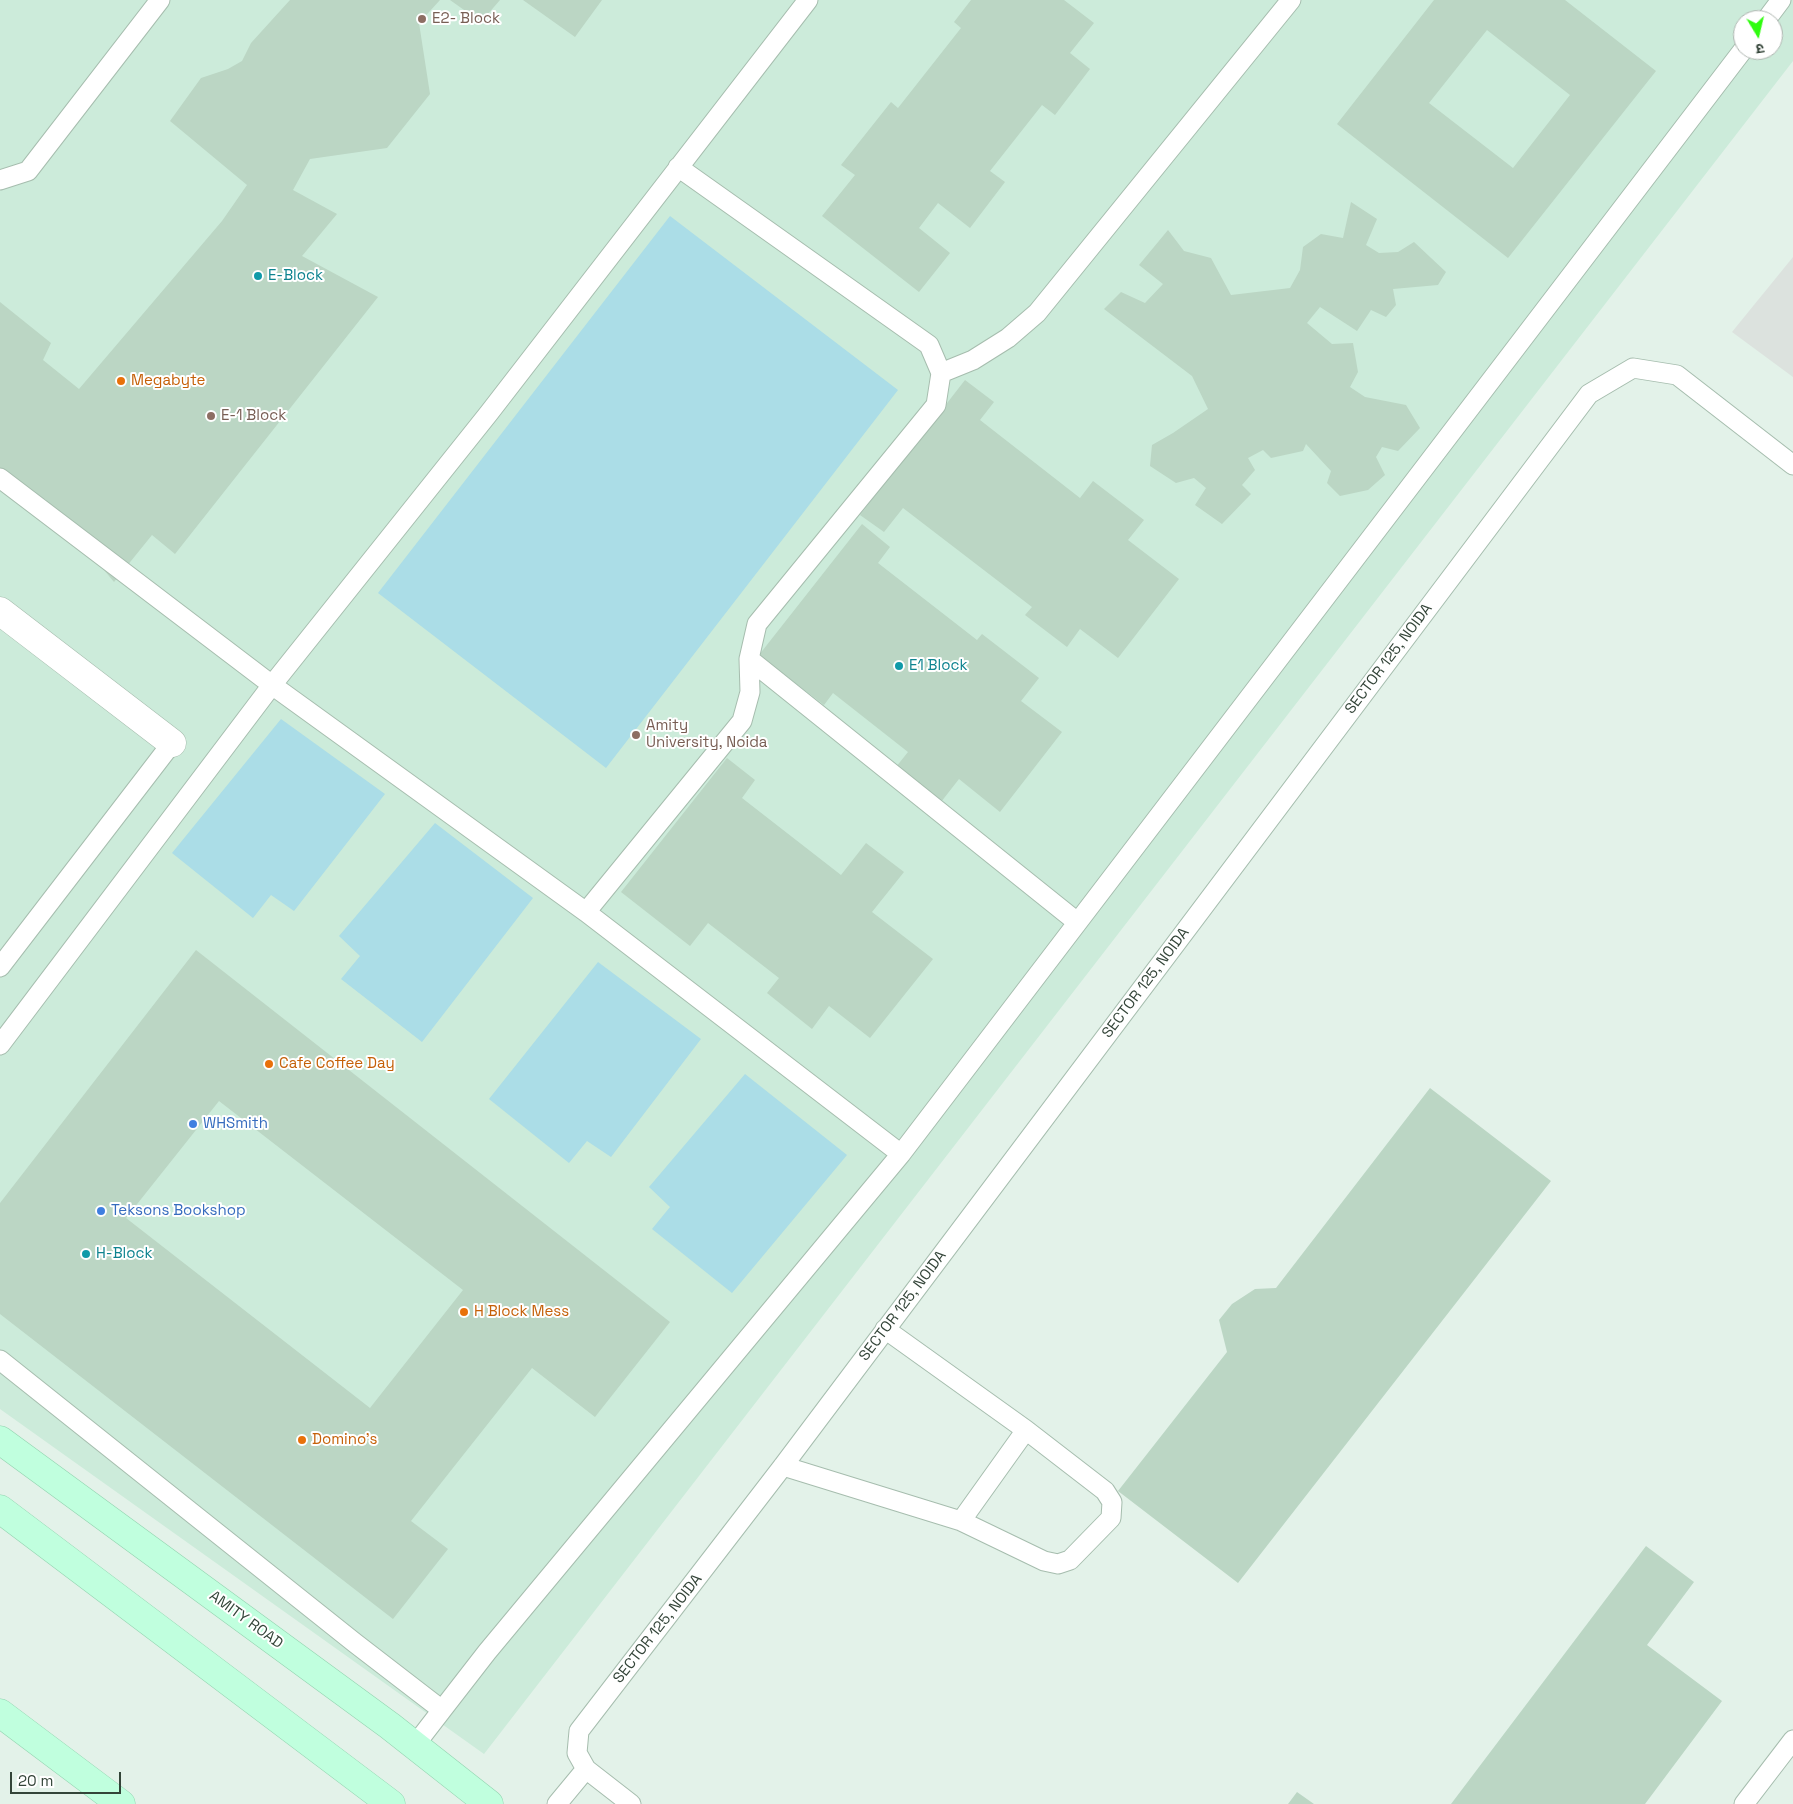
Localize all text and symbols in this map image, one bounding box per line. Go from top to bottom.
place label: E2- Block [432,10,500,28]
north arrow [1733,10,1783,60]
marker: E2- Block [416,13,428,25]
text: उ [1755,39,1766,58]
place label: E-Block [268,267,323,285]
marker: E-Block [252,270,264,282]
place label: Megabyte [131,372,205,390]
marker: Megabyte [115,375,127,387]
place label: E-1 Block [221,407,286,425]
marker: E-1 Block [205,410,217,422]
street label: SECTOR 125, NOIDA [1342,600,1436,718]
place label: E1 Block [909,657,967,675]
marker: E1 Block [893,660,905,672]
place label: Amity University, Noida [646,717,767,752]
marker: Amity University, Noida [630,729,642,741]
street label: SECTOR 125, NOIDA [1099,924,1193,1042]
place label: Cafe Coffee Day [279,1055,395,1073]
marker: Cafe Coffee Day [263,1058,275,1070]
place label: WHSmith [203,1115,268,1133]
marker: WHSmith [187,1118,199,1130]
place label: Teksons Bookshop [111,1202,246,1220]
marker: Teksons Bookshop [95,1205,107,1217]
place label: H-Block [96,1245,153,1263]
street label: SECTOR 125, NOIDA [856,1247,950,1365]
marker: H-Block [80,1248,92,1260]
place label: H Block Mess [474,1303,569,1321]
marker: H Block Mess [458,1306,470,1318]
place label: Domino's [312,1431,377,1449]
marker: Domino's [296,1434,308,1446]
street label: SECTOR 125, NOIDA [610,1571,706,1687]
street label: AMITY ROAD [206,1587,286,1653]
scale bar [12,1762,124,1794]
text: 20 m [18,1771,53,1790]

